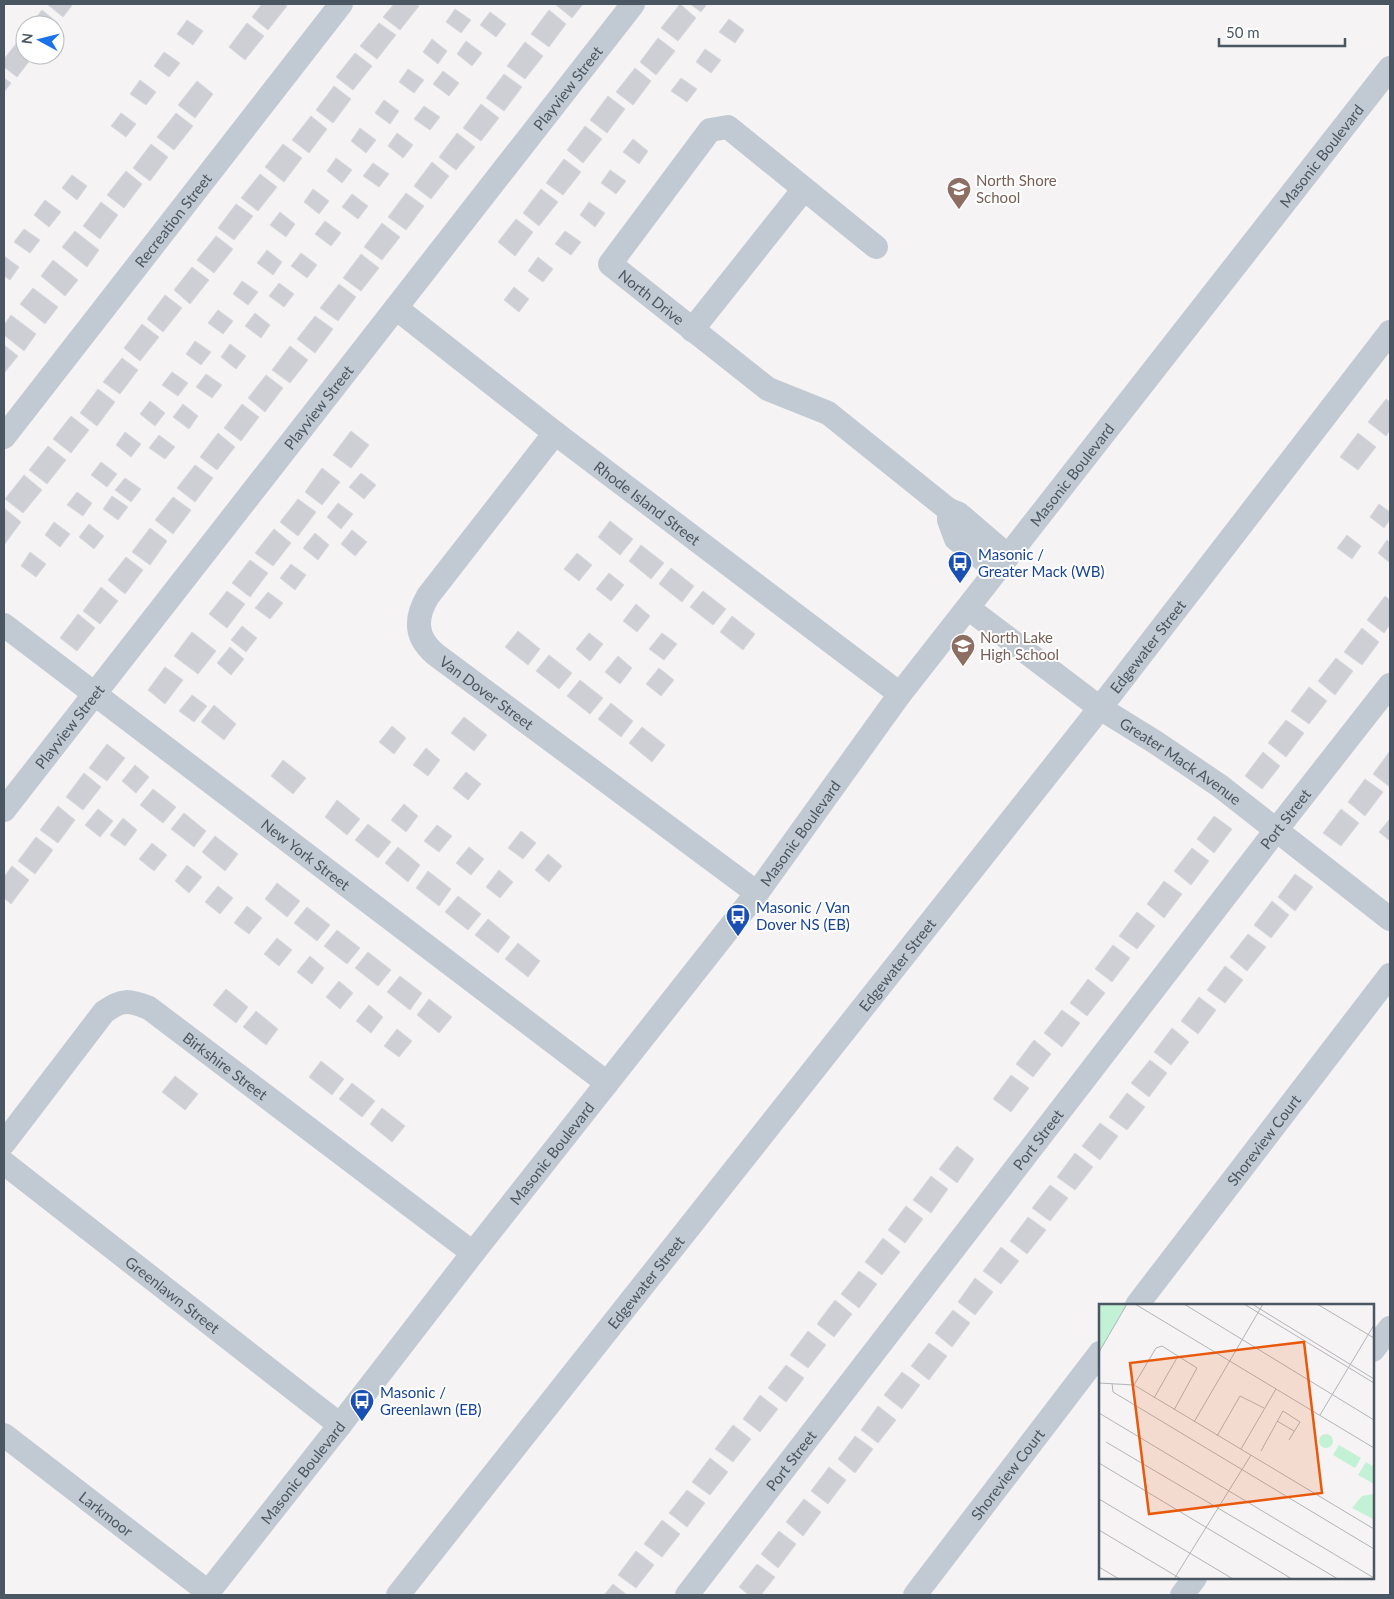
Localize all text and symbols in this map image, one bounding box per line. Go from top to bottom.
north arrow [15,15,65,65]
scale bar [1219,15,1345,47]
text: 50 m [1226,23,1260,41]
text: N [18,32,36,45]
street label: Playview Street [529,42,606,133]
street label: Masonic Boulevard [1276,101,1367,211]
street label: Recreation Street [131,169,215,270]
place label: North Shore School [976,171,1057,206]
school or university icon: North Shore School [946,176,972,210]
street label: North Drive [615,265,688,328]
street label: Playview Street [280,361,357,453]
street label: Masonic Boulevard [1026,420,1117,530]
street label: Rhode Island Street [591,457,704,549]
place label: Masonic / Greater Mack (WB) [978,545,1105,580]
bus stop icon: Masonic / Greater Mack (WB) [947,550,973,584]
street label: Edgewater Street [1106,596,1190,697]
place label: North Lake High School [980,628,1059,663]
school or university icon: North Lake High School [950,633,976,667]
street label: Van Dover Street [436,652,538,734]
street label: Playview Street [31,680,108,772]
street label: Greater Mack Avenue [1117,714,1245,808]
street label: Masonic Boulevard [756,777,844,890]
street label: Port Street [1256,785,1315,852]
street label: New York Street [258,815,354,894]
place label: Masonic / Van Dover NS (EB) [756,898,850,933]
bus stop icon: Masonic / Van Dover NS (EB) [725,903,751,937]
street label: Edgewater Street [855,914,940,1015]
street label: Birkshire Street [180,1028,272,1104]
street label: Shoreview Court [1223,1090,1305,1189]
street label: Masonic Boulevard [506,1098,598,1208]
street label: Port Street [1009,1105,1067,1173]
street label: Edgewater Street [603,1232,688,1332]
street label: Greenlawn Street [122,1252,224,1337]
inset map [1099,1304,1374,1579]
place label: Masonic / Greenlawn (EB) [380,1383,482,1418]
bus stop icon: Masonic / Greenlawn (EB) [349,1388,375,1422]
street label: Masonic Boulevard [257,1418,349,1527]
street label: Shoreview Court [967,1425,1048,1523]
street label: Port Street [762,1426,820,1494]
street label: Larkmoor [76,1487,137,1540]

